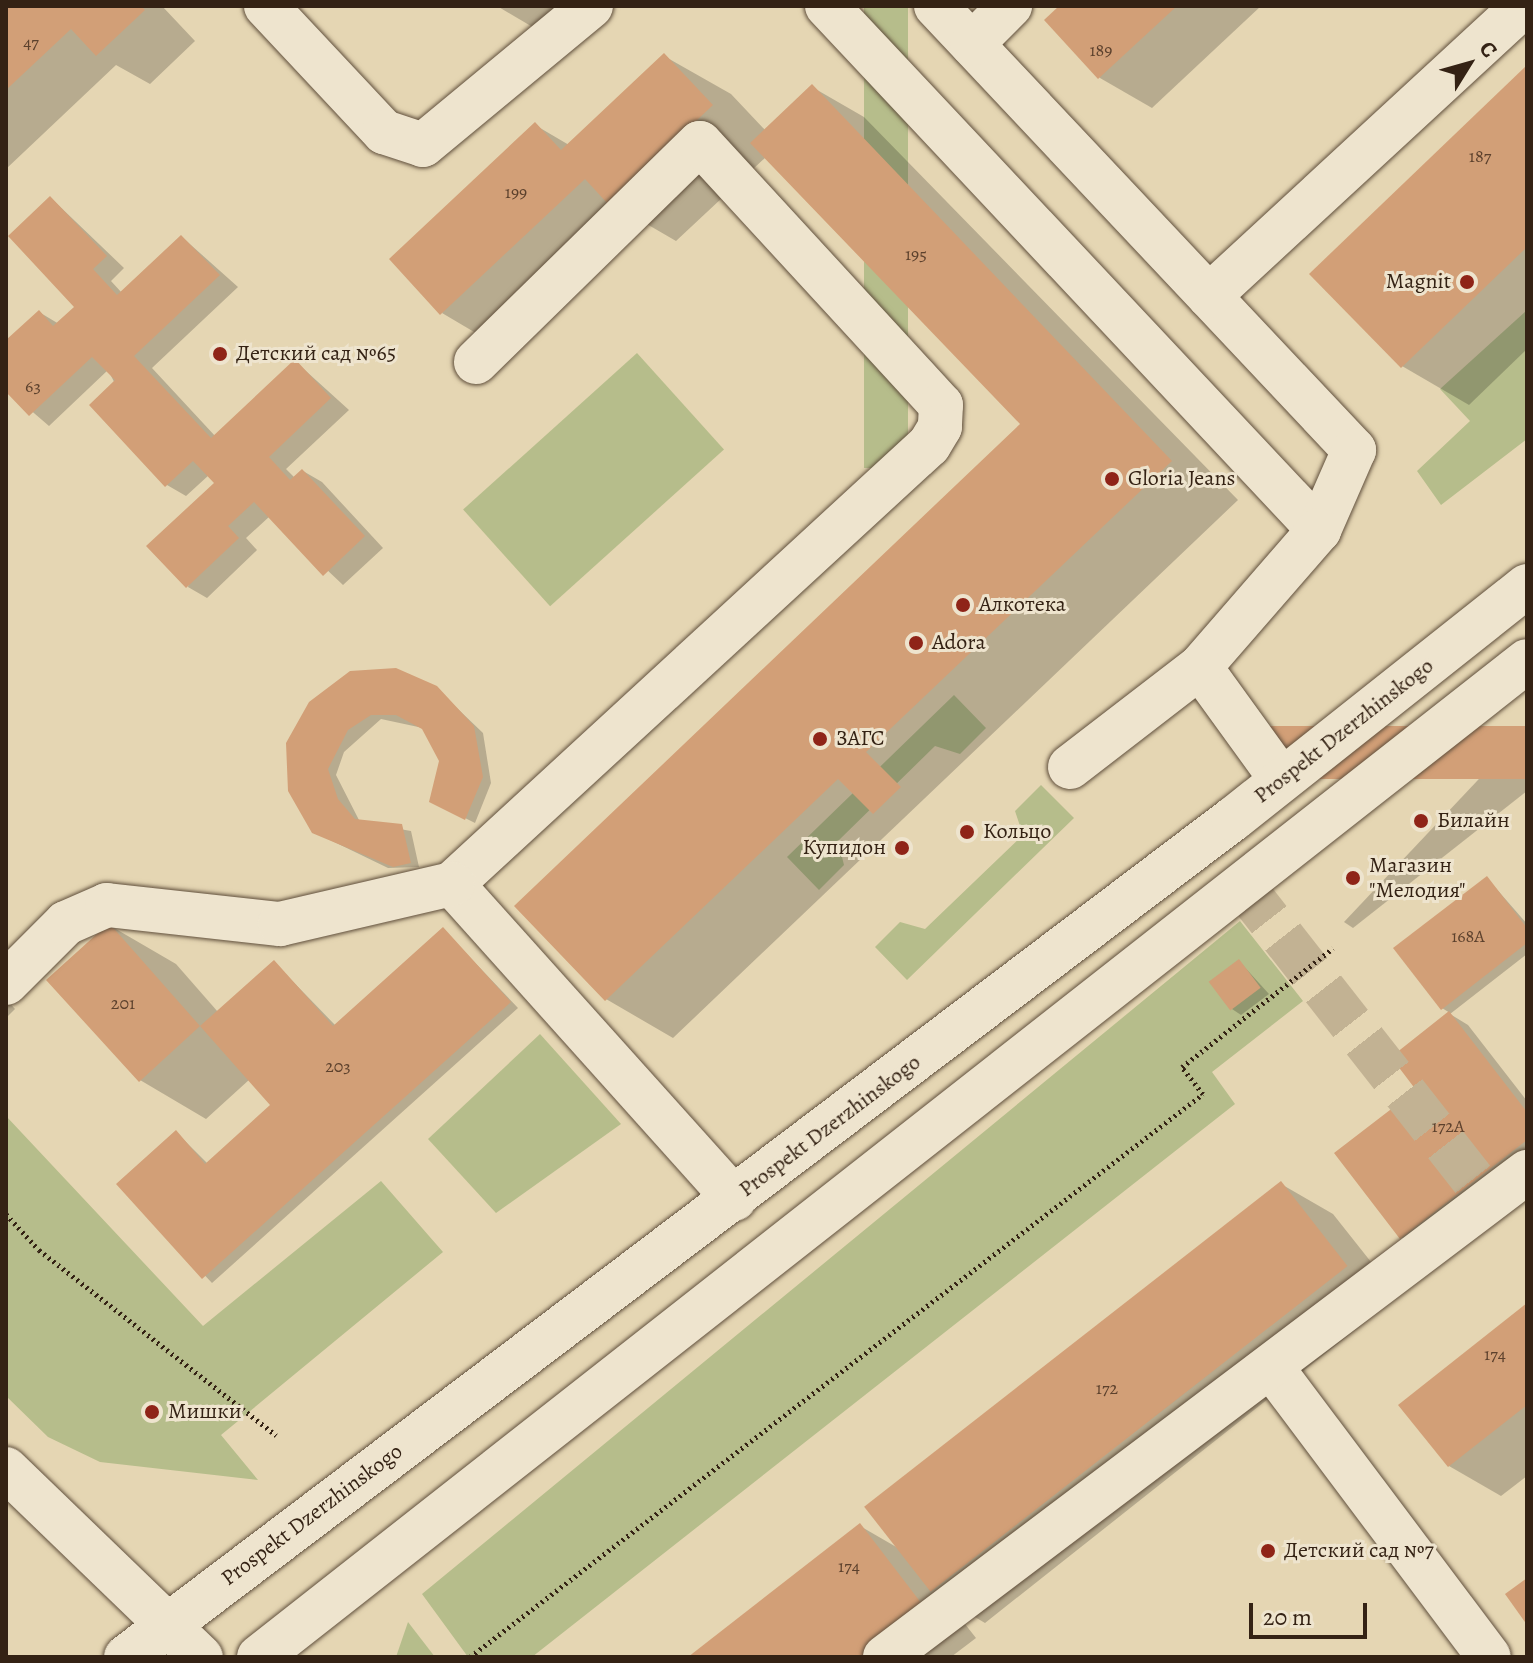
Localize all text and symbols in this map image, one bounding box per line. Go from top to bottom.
north arrow [1429,24,1509,104]
house number: 47 [23,31,39,53]
text: С [1472,35,1504,64]
house number: 189 [1089,39,1113,61]
house number: 187 [1469,145,1491,167]
house number: 199 [505,181,527,203]
house number: 195 [905,243,927,265]
place label: Magnit [1386,269,1451,295]
marker: Magnit [1458,273,1476,291]
place label: Детский сад №65 [236,341,396,367]
marker: Детский сад №65 [211,345,229,363]
house number: 63 [25,375,41,397]
place label: Gloria Jeans [1128,466,1235,492]
marker: Gloria Jeans [1103,470,1121,488]
place label: Алкотека [979,592,1066,618]
marker: Алкотека [954,596,972,614]
place label: Adora [932,630,986,656]
marker: Adora [907,634,925,652]
street label: Prospekt Dzerzhinskogo [1249,653,1439,809]
place label: ЗАГС [836,726,884,752]
marker: ЗАГС [811,730,829,748]
place label: Билайн [1437,808,1510,834]
marker: Билайн [1412,812,1430,830]
place label: Кольцо [983,819,1051,845]
marker: Кольцо [958,823,976,841]
place label: Купидон [803,835,886,861]
marker: Купидон [893,839,911,857]
place label: Магазин "Мелодия" [1369,852,1466,904]
marker: Магазин "Мелодия" [1344,869,1362,887]
house number: 168А [1451,925,1485,947]
house number: 201 [111,992,135,1014]
street label: Prospekt Dzerzhinskogo [734,1049,926,1203]
house number: 203 [325,1055,351,1077]
house number: 172А [1432,1115,1464,1137]
house number: 174 [1484,1343,1506,1365]
house number: 172 [1096,1377,1118,1399]
place label: Мишки [168,1399,242,1425]
marker: Мишки [143,1403,161,1421]
street label: Prospekt Dzerzhinskogo [216,1438,408,1592]
place label: Детский сад №7 [1284,1538,1434,1564]
marker: Детский сад №7 [1259,1542,1277,1560]
house number: 174 [838,1555,860,1577]
scale bar [1253,1587,1371,1637]
text: 20 m [1263,1601,1312,1633]

